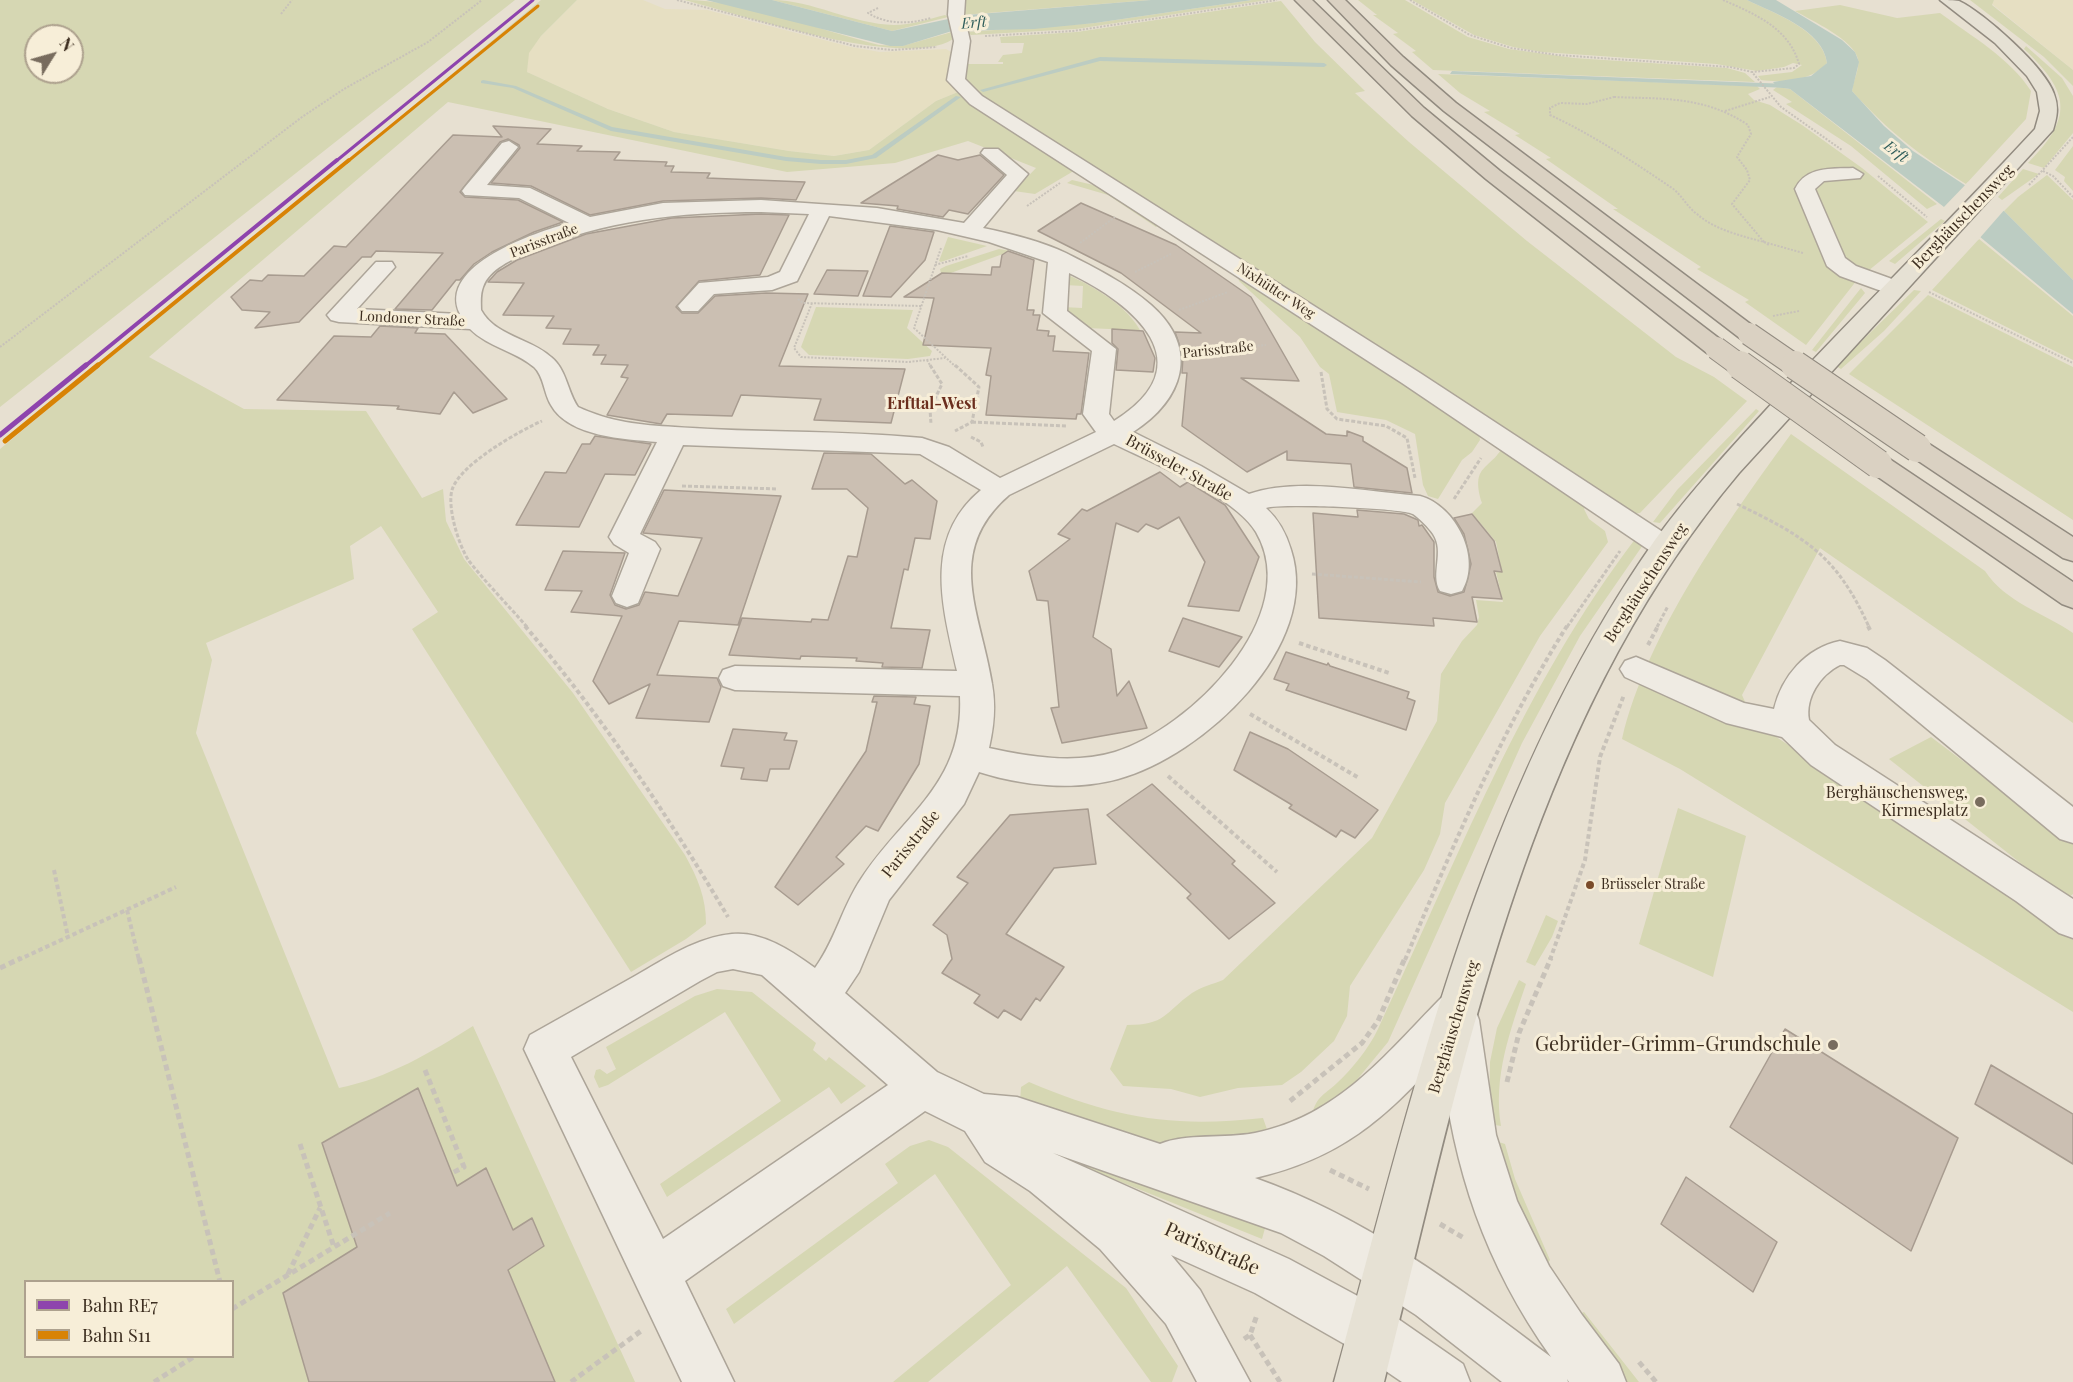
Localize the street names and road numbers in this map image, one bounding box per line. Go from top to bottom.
street label: Berghäuschensweg [1908,161,2018,273]
street label: Parisstraße [508,220,580,262]
street label: Nixhütter Weg [1234,260,1318,322]
street label: Londoner Straße [359,308,465,330]
street label: Parisstraße [1182,338,1254,362]
street label: Brüsseler Straße [1122,431,1236,505]
street label: Berghäuschensweg [1600,520,1692,646]
street label: Parisstraße [878,806,944,882]
street label: Berghäuschensweg [1425,958,1483,1096]
street label: Parisstraße [1161,1217,1263,1281]

